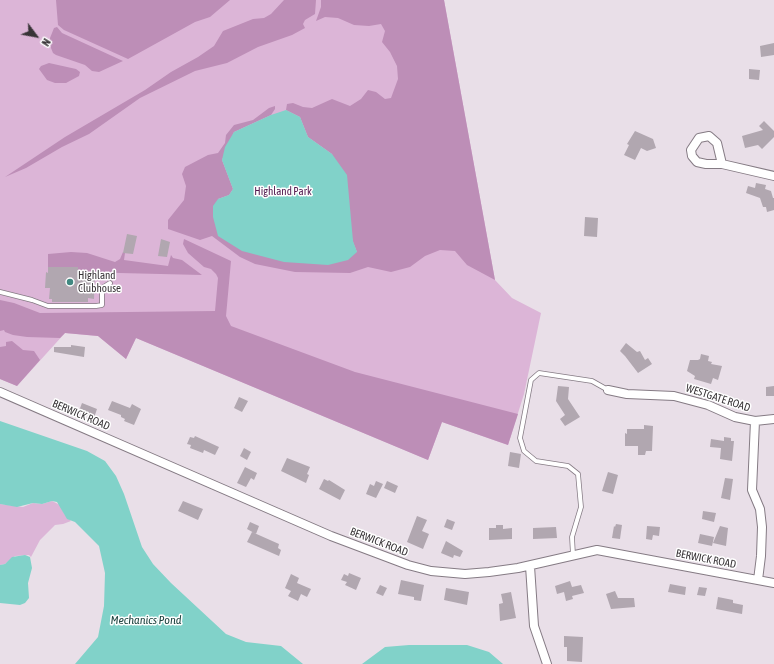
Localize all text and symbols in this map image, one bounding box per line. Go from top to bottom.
north arrow [16,16,56,56]
text: N [39,36,53,48]
park label: Highland Park [254,185,312,199]
place label: Highland Clubhouse [78,269,121,295]
marker: Highland Clubhouse [65,277,75,287]
street label: WESTGATE ROAD [684,381,752,415]
street label: BERWICK ROAD [50,397,112,433]
street label: BERWICK ROAD [348,525,410,559]
street label: BERWICK ROAD [675,547,737,571]
water label: Mechanics Pond [111,613,181,627]

